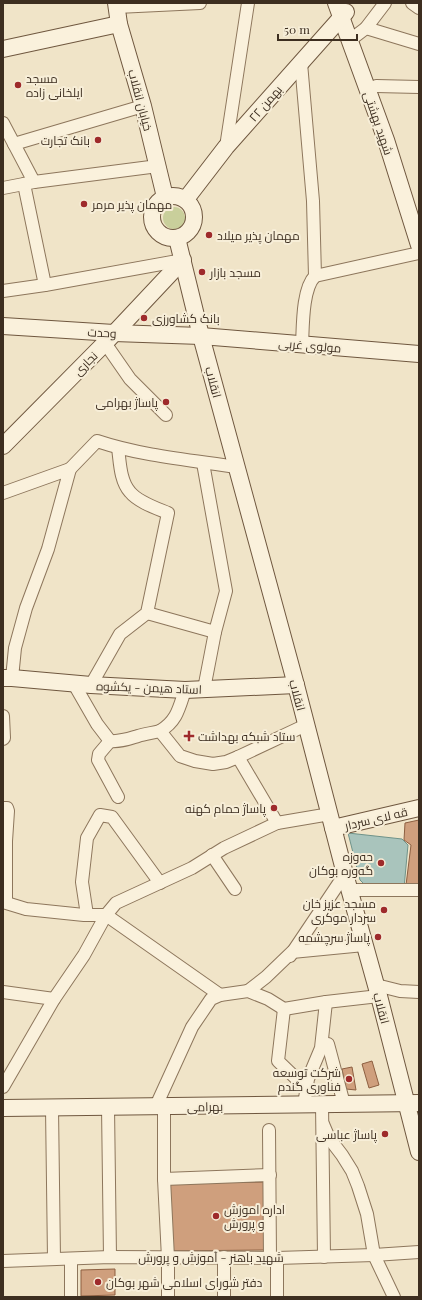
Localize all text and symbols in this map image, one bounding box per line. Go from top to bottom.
scale bar [278,16,357,42]
text: 50 m [284,21,310,37]
street label: خیابان انقلاب [125,67,157,133]
place label: مسجد ایلخانی زاده [26,70,83,100]
marker: مسجد ایلخانی زاده [13,80,23,90]
street label: ۲۲ بهمن [245,81,285,125]
street label: شهید بهشتی [361,89,397,157]
place label: بانک تجارت [41,132,90,148]
marker: بانک تجارت [93,135,103,145]
place label: مهمان پذیر مرمر [91,196,172,214]
marker: مهمان پذیر مرمر [79,199,89,209]
place label: مهمان پذیر میلاد [217,227,300,245]
marker: مهمان پذیر میلاد [204,230,214,240]
place label: مسجد بازار [209,264,261,280]
marker: مسجد بازار [197,267,207,277]
place label: بانک کشاورزی [152,310,220,326]
marker: بانک کشاورزی [139,313,149,323]
street label: وحدت [87,323,117,341]
street label: مولوی غربی [278,334,342,356]
street label: نجاری [69,347,101,379]
street label: انقلاب [202,365,226,399]
place label: پاساژ بهرامی [95,394,159,412]
marker: پاساژ بهرامی [161,397,171,407]
street label: استاد هیمن - یکشوه [96,677,202,697]
street label: انقلاب [286,678,310,712]
place label: ستاد شبکه بهداشت [198,728,296,744]
marker: ستاد شبکه بهداشت [183,730,195,742]
place label: پاساژ حمام کهنه [185,800,267,818]
marker: پاساژ حمام کهنه [269,803,279,813]
street label: قه لای سردار [342,803,409,833]
place label: حه‌وزه گه‌وره بوکان [309,848,373,878]
marker: حه‌وزه گه‌وره بوکان [376,858,386,868]
place label: مسجد عزیز خان سردار موکری [303,895,376,925]
marker: مسجد عزیز خان سردار موکری [379,905,389,915]
place label: پاساژ سرچشمه [298,929,371,947]
marker: پاساژ سرچشمه [373,932,383,942]
street label: انقلاب [370,991,394,1025]
place label: شرکت توسعه فناوری گندم [273,1064,341,1095]
marker: شرکت توسعه فناوری گندم [344,1074,354,1084]
street label: بهرامی [187,1098,223,1114]
place label: پاساژ عباسی [316,1126,378,1144]
marker: پاساژ عباسی [380,1129,390,1139]
place label: اداره اموزش و پرورش [224,1201,285,1233]
marker: اداره اموزش و پرورش [211,1211,221,1221]
street label: شهید باهنر - آموزش و پرورش [138,1249,284,1267]
place label: دفتر شورای اسلامی شهر بوکان [106,1274,262,1290]
marker: دفتر شورای اسلامی شهر بوکان [93,1277,103,1287]

